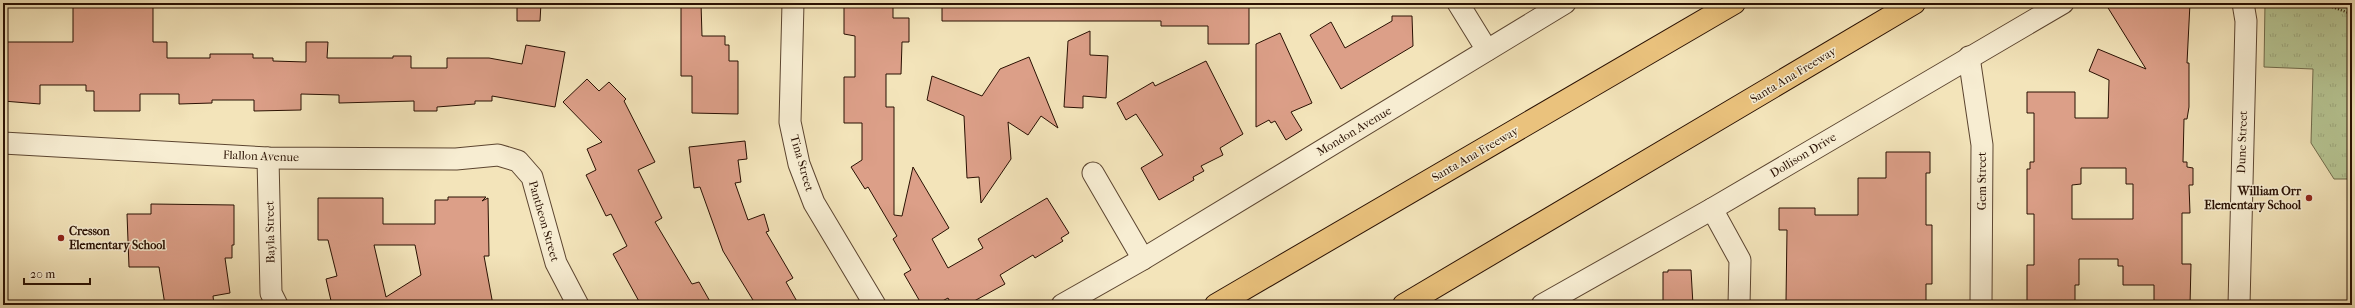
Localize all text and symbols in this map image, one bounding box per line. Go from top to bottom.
street label: Santa Ana Freeway [1748,44,1839,106]
street label: Mondon Avenue [1314,103,1394,159]
street label: Dune Street [2234,110,2250,174]
street label: Santa Ana Freeway [1429,123,1521,184]
street label: Dollison Drive [1767,130,1839,180]
street label: Tina Street [787,133,817,194]
street label: Flallon Avenue [223,148,299,164]
street label: Gem Street [1975,151,1989,210]
street label: Pantheon Street [526,179,562,264]
place label: William Orr Elementary School [2204,184,2302,213]
marker: William Orr Elementary School [2304,193,2314,203]
street label: Bayla Street [262,200,278,263]
place label: Cresson Elementary School [69,224,166,253]
marker: Cresson Elementary School [56,233,66,243]
scale bar [24,260,90,286]
text: 20 m [30,267,55,281]

